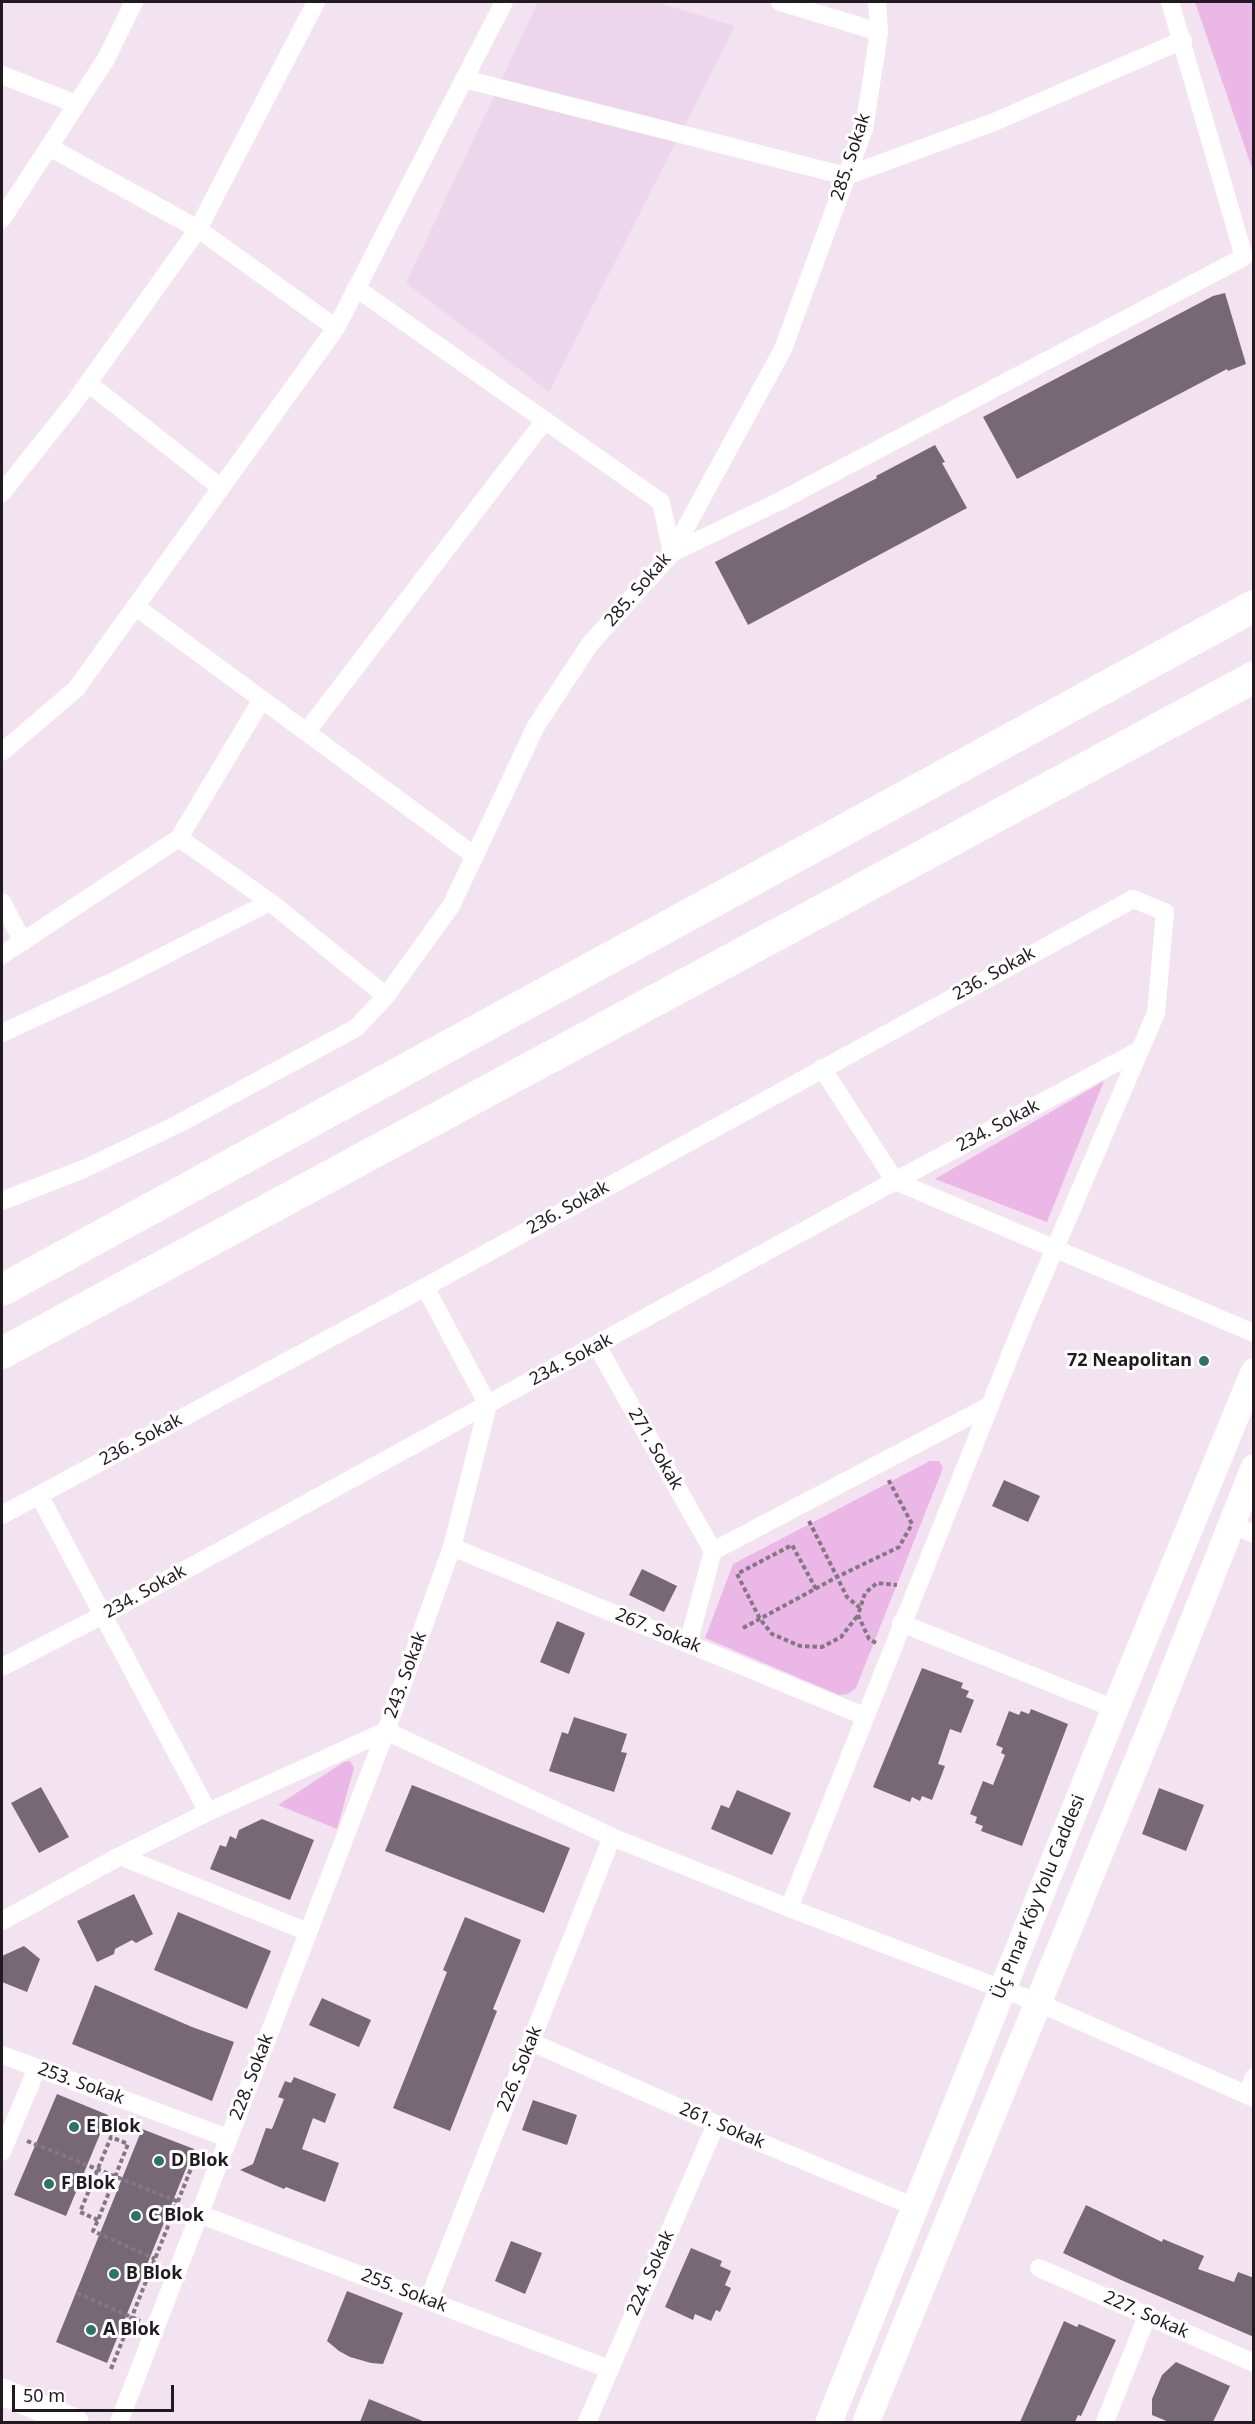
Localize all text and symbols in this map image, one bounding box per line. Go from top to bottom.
street label: 285. Sokak [827,111,875,203]
street label: 285. Sokak [600,549,676,631]
street label: 236. Sokak [949,943,1039,1005]
street label: 234. Sokak [953,1095,1043,1157]
street label: 236. Sokak [523,1177,613,1239]
street label: 234. Sokak [526,1329,616,1391]
place label: 72 Neapolitan [1067,1350,1192,1372]
marker: 72 Neapolitan [1197,1354,1211,1368]
street label: 271. Sokak [623,1404,687,1494]
street label: 236. Sokak [96,1409,186,1471]
street label: 234. Sokak [100,1561,190,1623]
street label: 267. Sokak [612,1604,704,1658]
street label: 243. Sokak [380,1629,432,1721]
street label: Üç Pınar Köy Yolu Caddesi [988,1792,1090,2002]
street label: 226. Sokak [493,2023,547,2115]
street label: 228. Sokak [226,2031,278,2123]
street label: 253. Sokak [35,2058,127,2110]
street label: 261. Sokak [676,2098,768,2154]
place label: E Blok [86,2116,141,2138]
marker: E Blok [67,2120,81,2134]
place label: D Blok [171,2150,229,2172]
marker: D Blok [152,2154,166,2168]
place label: F Blok [61,2173,115,2195]
marker: F Blok [42,2177,56,2191]
place label: C Blok [148,2205,204,2227]
marker: C Blok [129,2209,143,2223]
street label: 224. Sokak [623,2227,679,2319]
place label: B Blok [126,2263,182,2285]
street label: 255. Sokak [358,2265,450,2317]
marker: B Blok [107,2267,121,2281]
street label: 227. Sokak [1100,2287,1192,2343]
place label: A Blok [103,2319,160,2341]
marker: A Blok [84,2323,98,2337]
scale bar [15,2373,177,2411]
text: 50 m [23,2383,65,2407]

